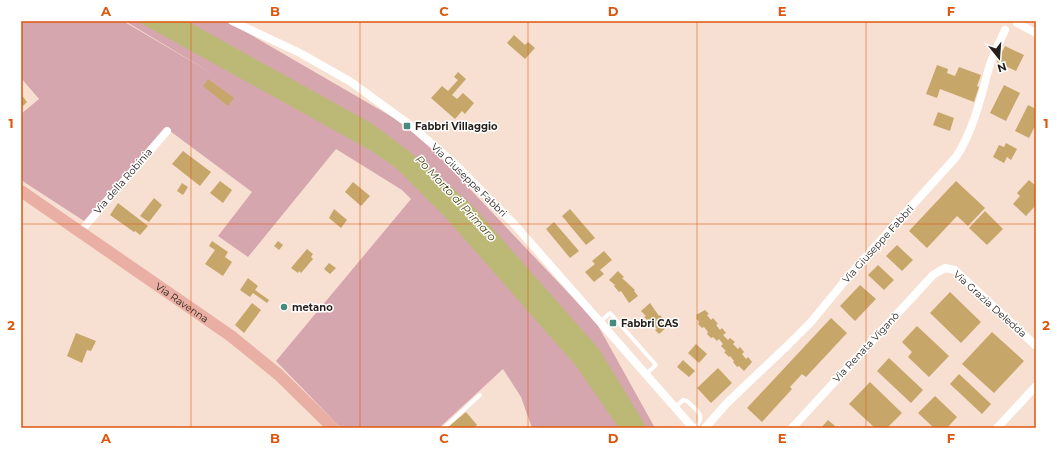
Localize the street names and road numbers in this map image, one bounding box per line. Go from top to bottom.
street label: Via Giuseppe Fabbri [428,140,510,220]
street label: Via della Robinia [91,145,155,217]
street label: Via Giuseppe Fabbri [840,202,916,286]
street label: Via Grazia Deledda [951,268,1029,340]
street label: Via Ravenna [153,279,211,325]
street label: Via Renata Viganò [830,309,902,385]

